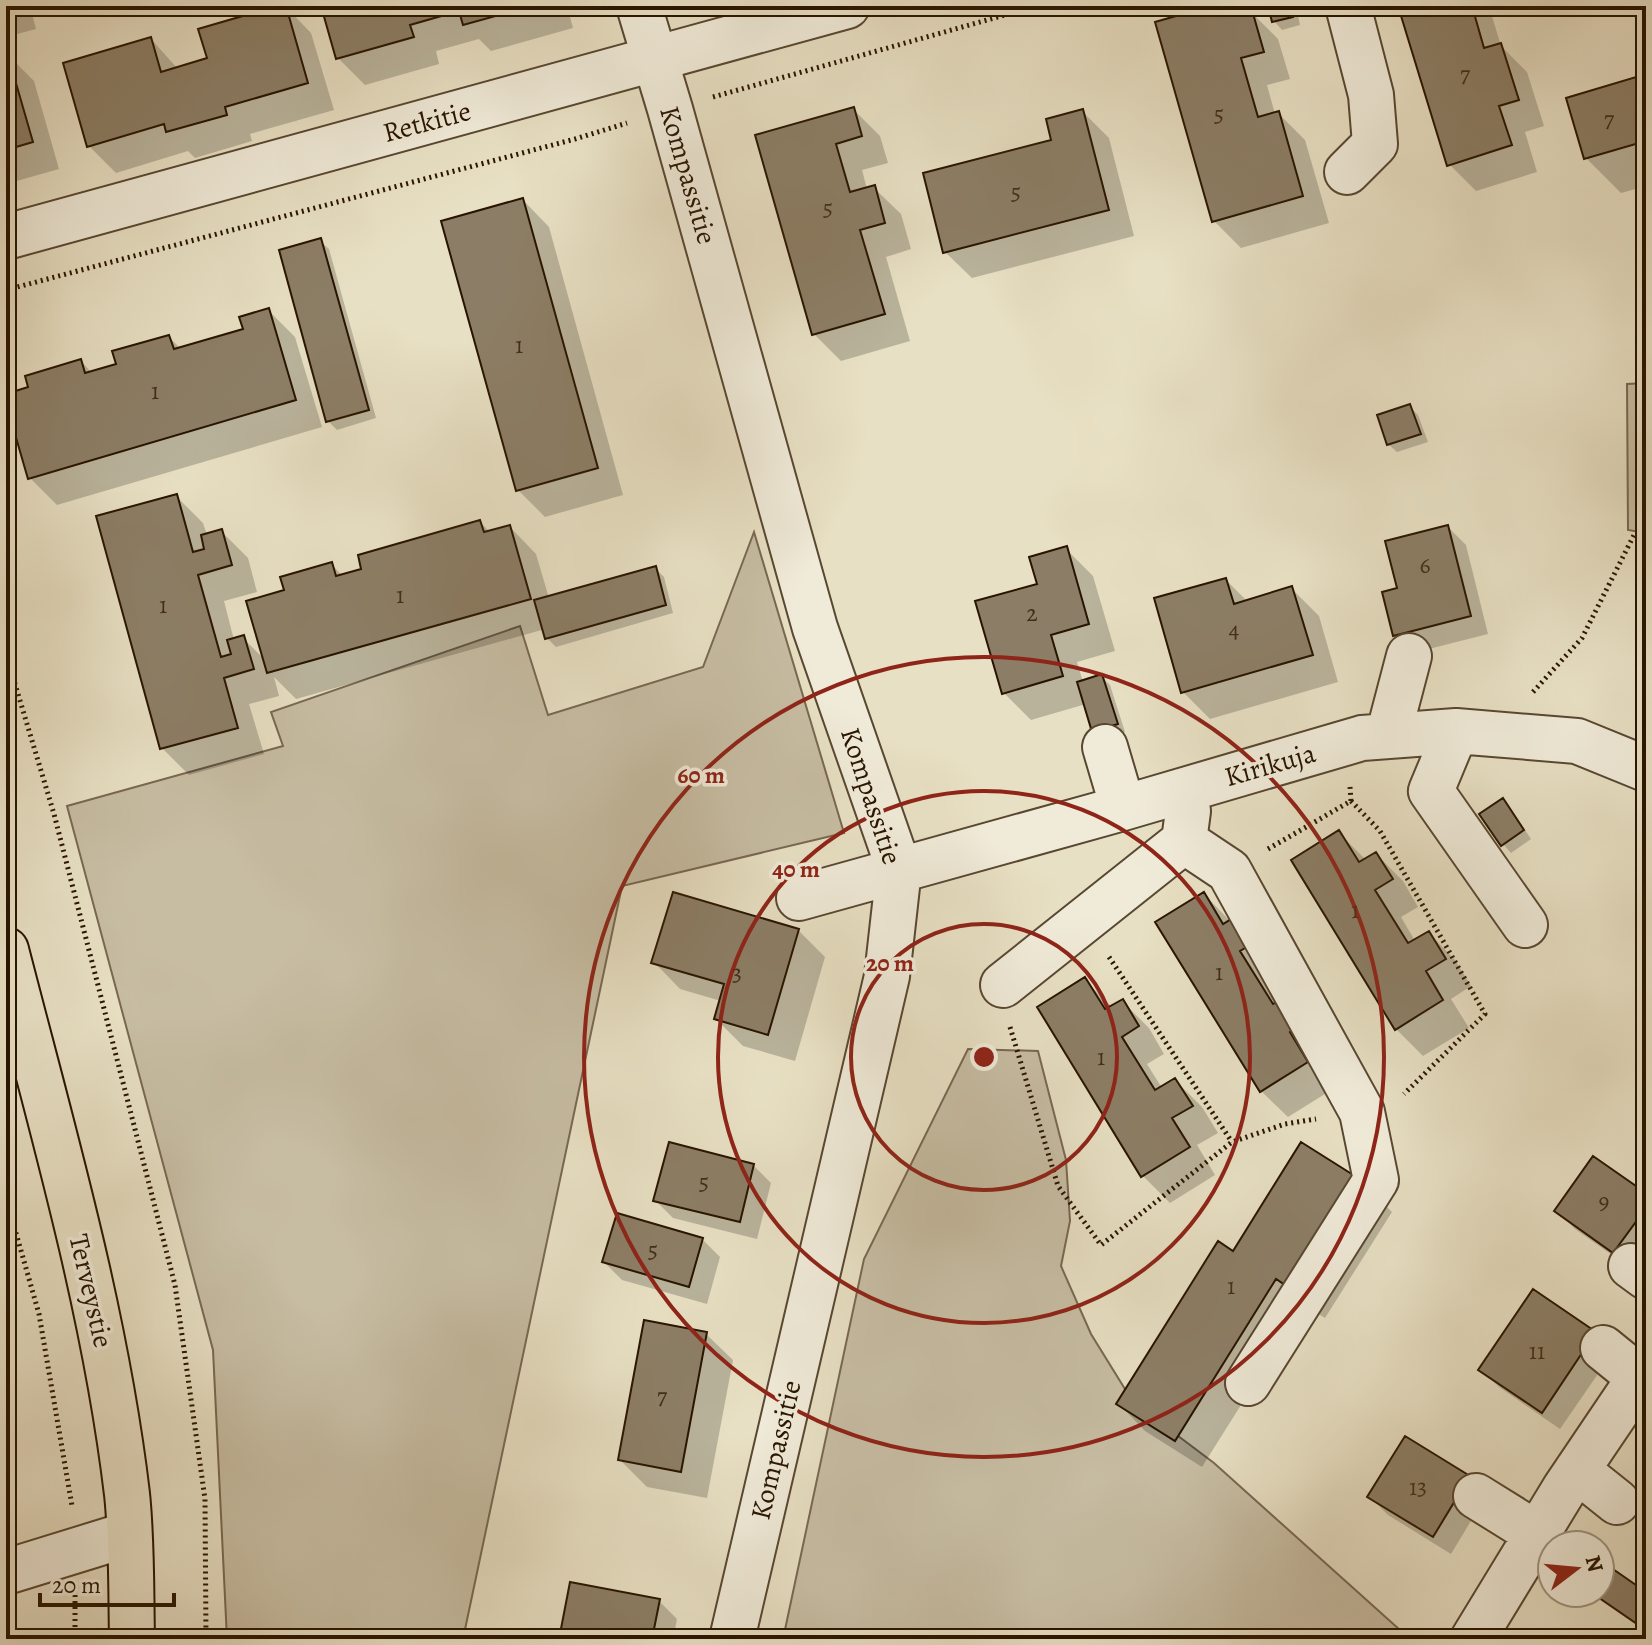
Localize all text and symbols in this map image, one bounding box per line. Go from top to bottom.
house number: 7 [1460,58,1471,90]
street label: Retkitie [379,92,475,152]
house number: 5 [1214,98,1224,130]
street label: Kompassitie [650,102,726,248]
house number: 7 [1604,103,1615,135]
house number: 5 [1011,176,1021,208]
house number: 5 [823,192,833,224]
house number: 1 [515,329,523,361]
house number: 1 [151,375,159,407]
house number: 6 [1419,549,1431,581]
house number: 1 [396,579,404,611]
house number: 1 [159,589,167,621]
house number: 2 [1026,597,1038,629]
house number: 4 [1229,613,1240,645]
street label: Kompassitie [831,723,911,869]
street label: Kirikuja [1220,734,1320,796]
text: 60 m [677,759,725,791]
text: 40 m [772,853,820,885]
house number: 1 [1351,894,1359,926]
text: 20 m [866,947,914,979]
house number: 1 [1215,956,1223,988]
house number: 3 [732,957,742,989]
house number: 1 [1097,1041,1105,1073]
centre of rings [970,1043,998,1071]
house number: 5 [699,1166,709,1198]
house number: 9 [1599,1185,1609,1217]
street label: Terveystie [60,1231,122,1351]
house number: 5 [648,1234,658,1266]
house number: 1 [1227,1270,1235,1302]
house number: 11 [1529,1335,1545,1367]
street label: Kompassitie [742,1377,810,1523]
house number: 7 [657,1380,668,1412]
house number: 13 [1409,1471,1427,1503]
north arrow [1536,1529,1616,1609]
text: N [1578,1552,1611,1576]
scale bar [40,1557,174,1607]
text: 20 m [52,1569,101,1601]

